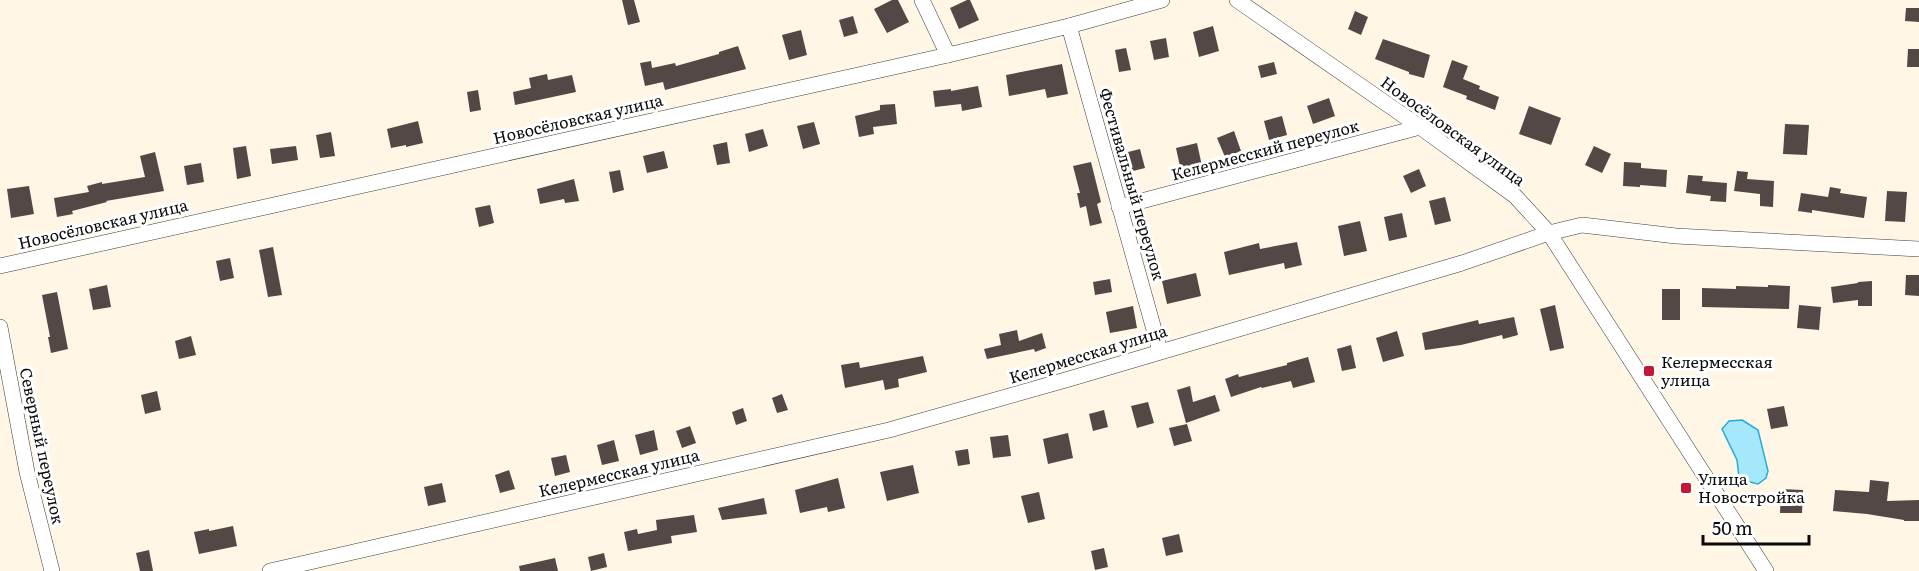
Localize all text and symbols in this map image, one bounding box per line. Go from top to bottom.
street label: Новосёловская улица [1376,69,1531,191]
street label: Фестивальный переулок [1094,85,1172,283]
street label: Новосёловская улица [490,87,665,149]
street label: Келермесский переулок [1168,112,1362,186]
street label: Новосёловская улица [15,192,190,254]
street label: Келермесская улица [1006,317,1170,389]
place label: Келермесская улица [1661,349,1773,391]
marker: Келермесская улица [1642,364,1656,378]
street label: Северный переулок [15,365,71,527]
street label: Келермесская улица [536,442,702,502]
place label: Улица Новостройка [1698,466,1805,508]
marker: Улица Новостройка [1679,481,1693,495]
scale bar [1703,508,1810,546]
text: 50 m [1712,514,1753,541]

